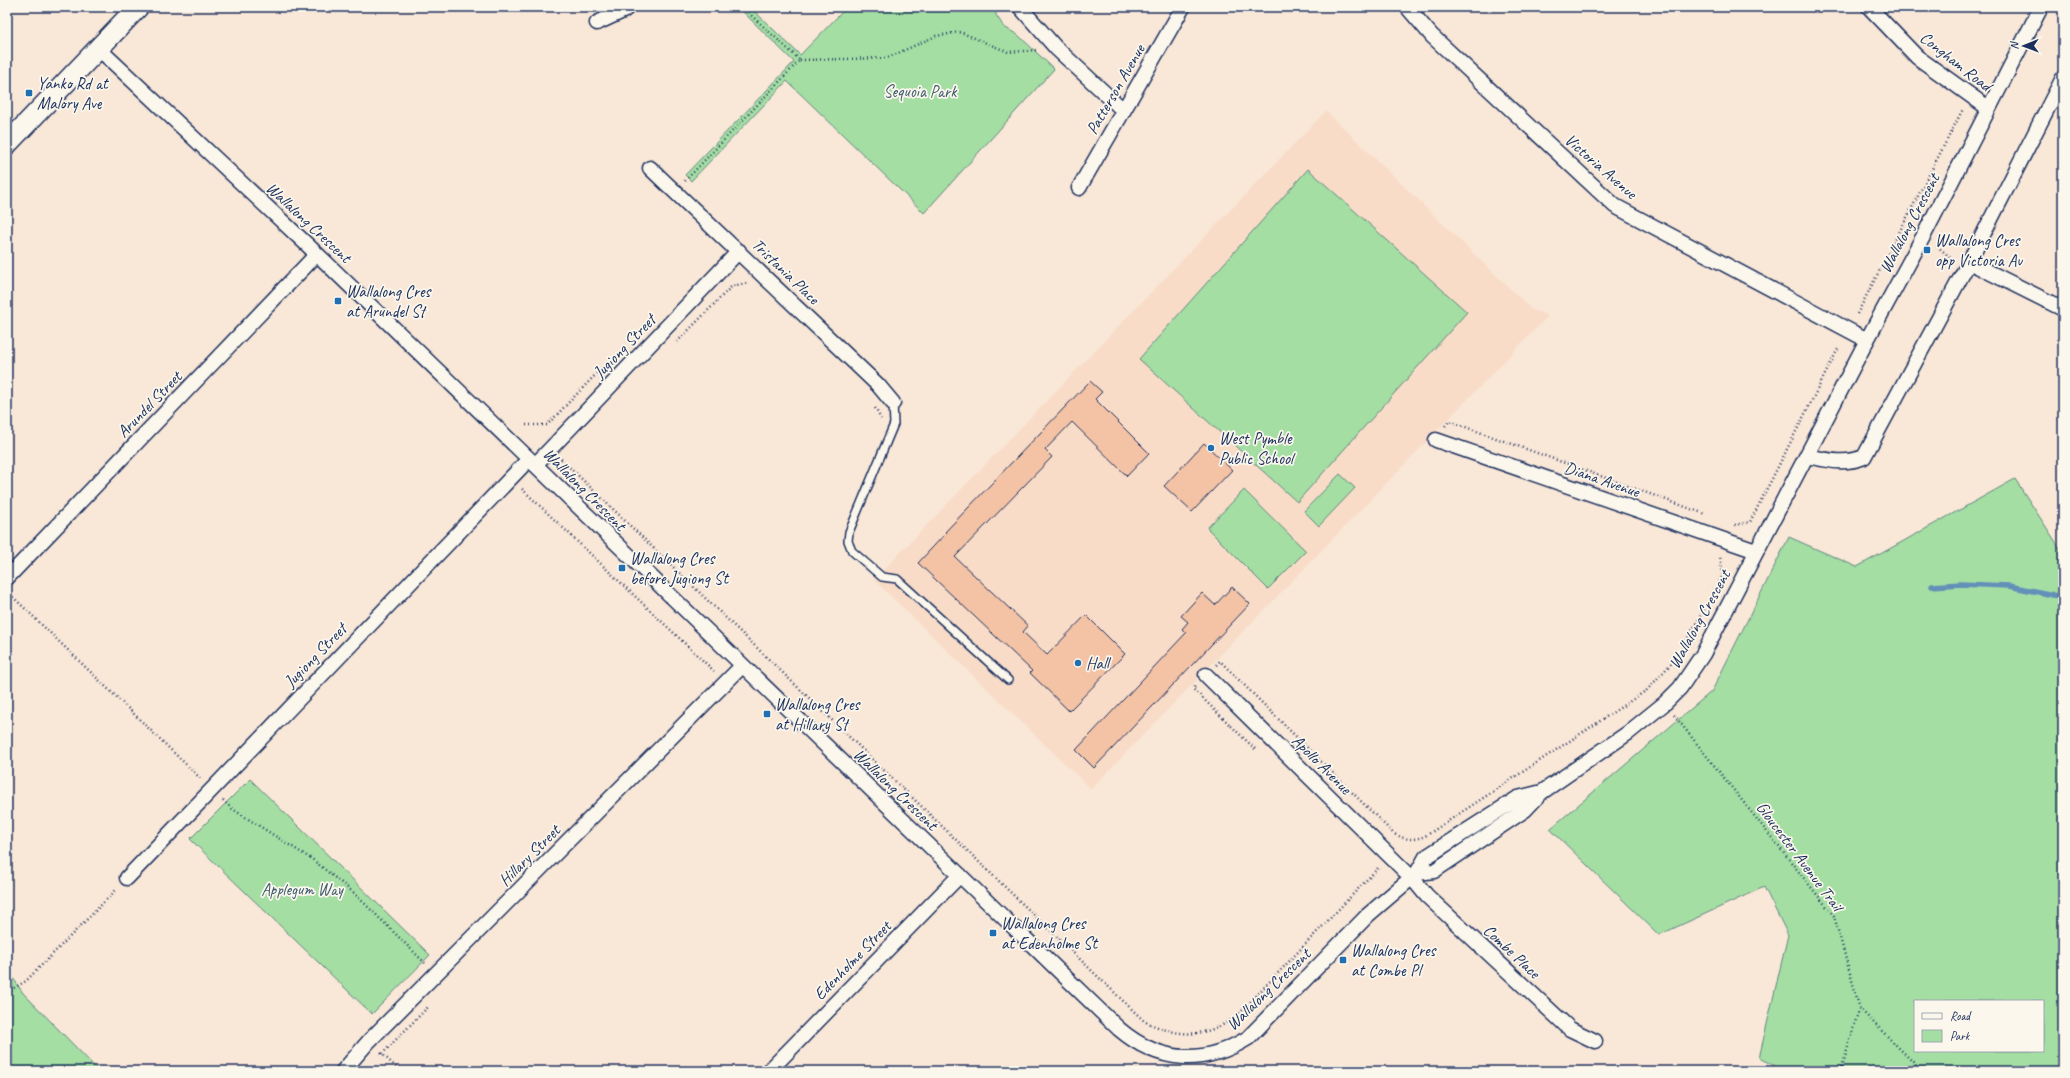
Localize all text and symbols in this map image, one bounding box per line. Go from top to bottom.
north arrow [2004,26,2044,66]
street label: Congham Road [1916,27,1998,98]
street label: Patterson Avenue [1081,39,1150,138]
text: N [2007,40,2021,50]
place label: Yanko Rd at Malory Ave [37,73,110,114]
park label: Sequoia Park [884,81,958,102]
marker: Yanko Rd at Malory Ave [24,88,34,98]
street label: Victoria Avenue [1560,129,1642,204]
street label: Wallalong Crescent [1875,168,1945,276]
street label: Wallalong Crescent [262,177,357,269]
place label: Wallalong Cres opp Victoria Av [1935,230,2023,271]
street label: Tristania Place [747,234,825,310]
marker: Wallalong Cres opp Victoria Av [1922,245,1932,255]
place label: Wallalong Cres at Arundel St [346,281,433,322]
marker: Wallalong Cres at Arundel St [333,296,343,306]
street label: Jugiong Street [588,308,662,384]
street label: Arundel Street [113,365,188,442]
place label: West Pymble Public School [1219,428,1296,469]
street label: Wallalong Crescent [539,443,632,537]
marker: West Pymble Public School [1206,443,1216,453]
street label: Diana Avenue [1562,457,1644,503]
place label: Wallalong Cres before Jugiong St [630,548,730,589]
marker: Wallalong Cres before Jugiong St [617,563,627,573]
street label: Wallalong Crescent [1664,564,1736,672]
street label: Jugiong Street [279,617,353,693]
place label: Hall [1086,653,1112,674]
marker: Hall [1073,658,1083,668]
place label: Wallalong Cres at Hillary St [775,694,862,735]
marker: Wallalong Cres at Hillary St [762,709,772,719]
street label: Apollo Avenue [1287,730,1357,800]
street label: Wallalong Crescent [849,744,944,836]
street label: Gloucester Avenue Trail [1752,797,1849,918]
street label: Hillary Street [494,819,566,890]
park label: Applegum Way [261,879,344,900]
place label: Wallalong Cres at Edenholme St [1001,913,1100,954]
street label: Edenholme Street [809,915,897,1004]
street label: Combe Place [1479,920,1545,984]
marker: Wallalong Cres at Edenholme St [988,928,998,938]
place label: Wallalong Cres at Combe Pl [1351,940,1438,981]
street label: Wallalong Crescent [1222,942,1317,1035]
marker: Wallalong Cres at Combe Pl [1338,955,1348,965]
legend [1914,1000,2044,1052]
text: Road [1950,1008,1972,1024]
text: Park [1950,1028,1971,1044]

